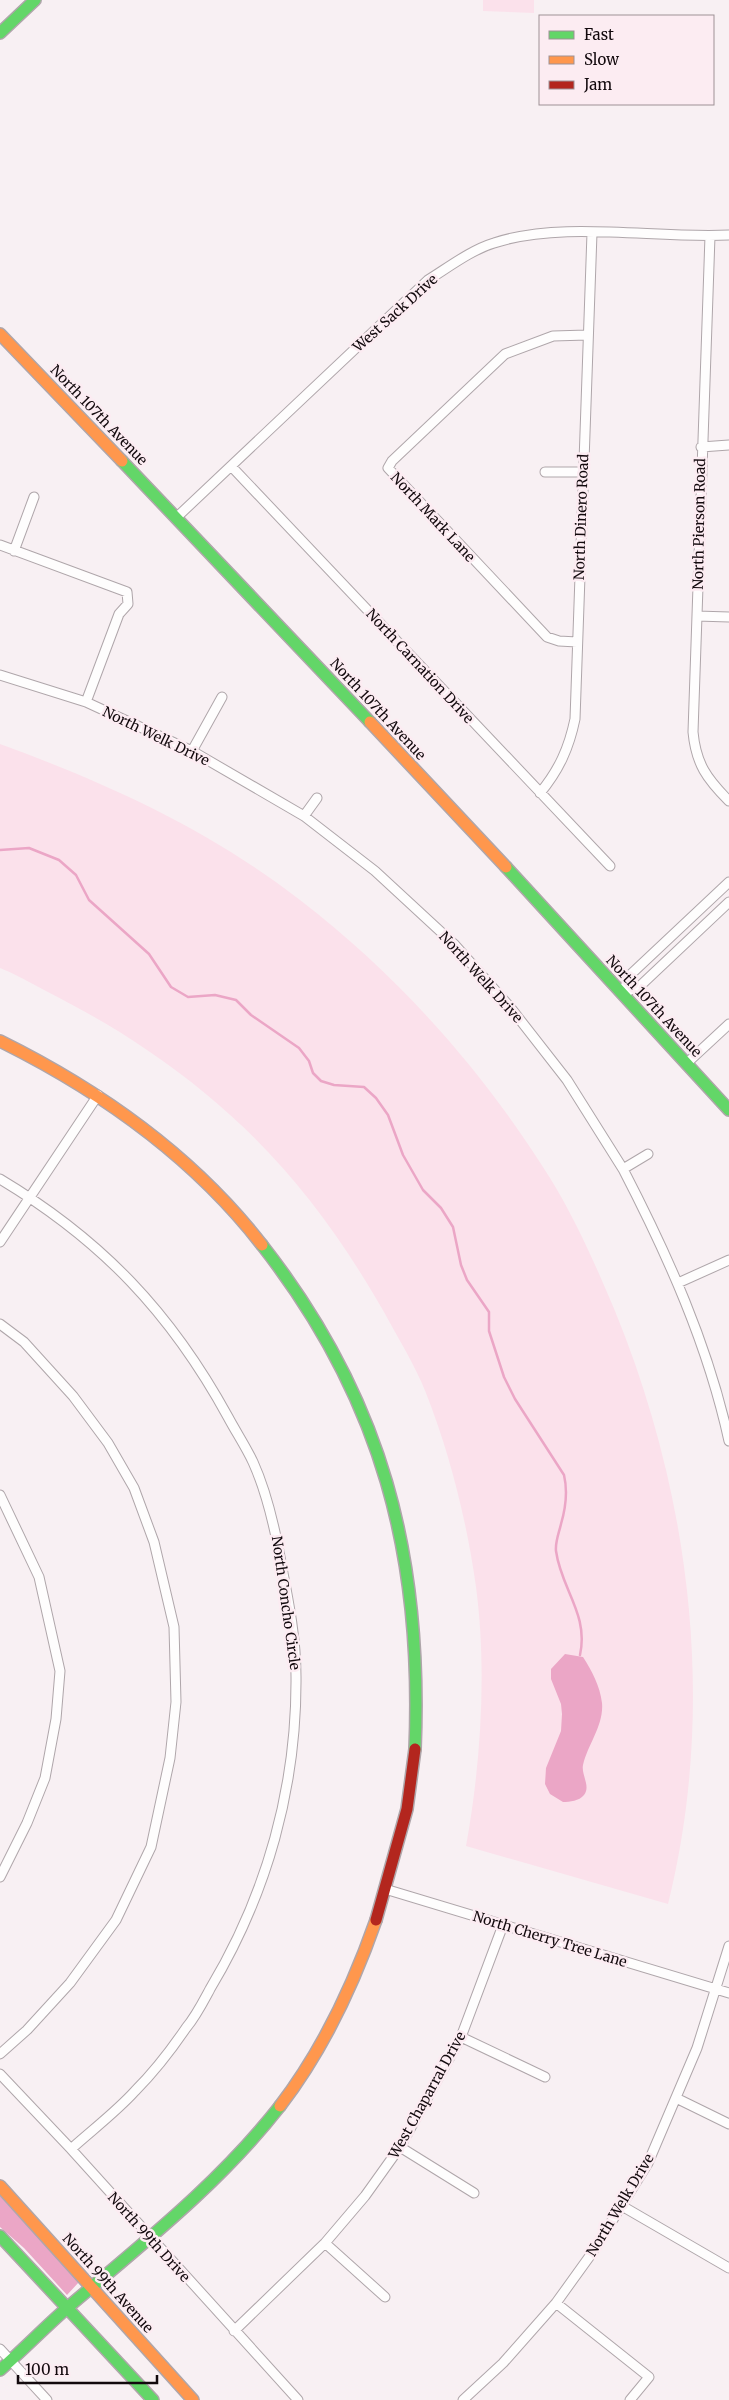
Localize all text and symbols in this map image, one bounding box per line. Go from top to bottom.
legend [539,15,714,105]
text: Fast [584,25,614,44]
text: Slow [584,50,619,69]
text: Jam [583,75,612,94]
street label: West Sack Drive [348,270,441,356]
street label: North 107th Avenue [47,361,151,469]
street label: North Dinero Road [570,453,592,580]
street label: North Pierson Road [689,457,709,590]
street label: North Mark Lane [387,469,479,565]
street label: North Carnation Drive [362,605,478,727]
street label: North 107th Avenue [326,654,430,764]
street label: North Welk Drive [100,702,212,770]
street label: North Welk Drive [435,928,527,1026]
street label: North 107th Avenue [602,951,706,1061]
street label: North Concho Circle [268,1535,304,1671]
street label: North Cherry Tree Lane [471,1907,629,1971]
street label: West Chaparral Drive [384,2028,469,2163]
street label: North Welk Drive [582,2150,658,2260]
street label: North 99th Drive [104,2188,194,2286]
street label: North 99th Avenue [59,2230,157,2336]
scale bar [18,2352,156,2384]
text: 100 m [25,2360,69,2379]

